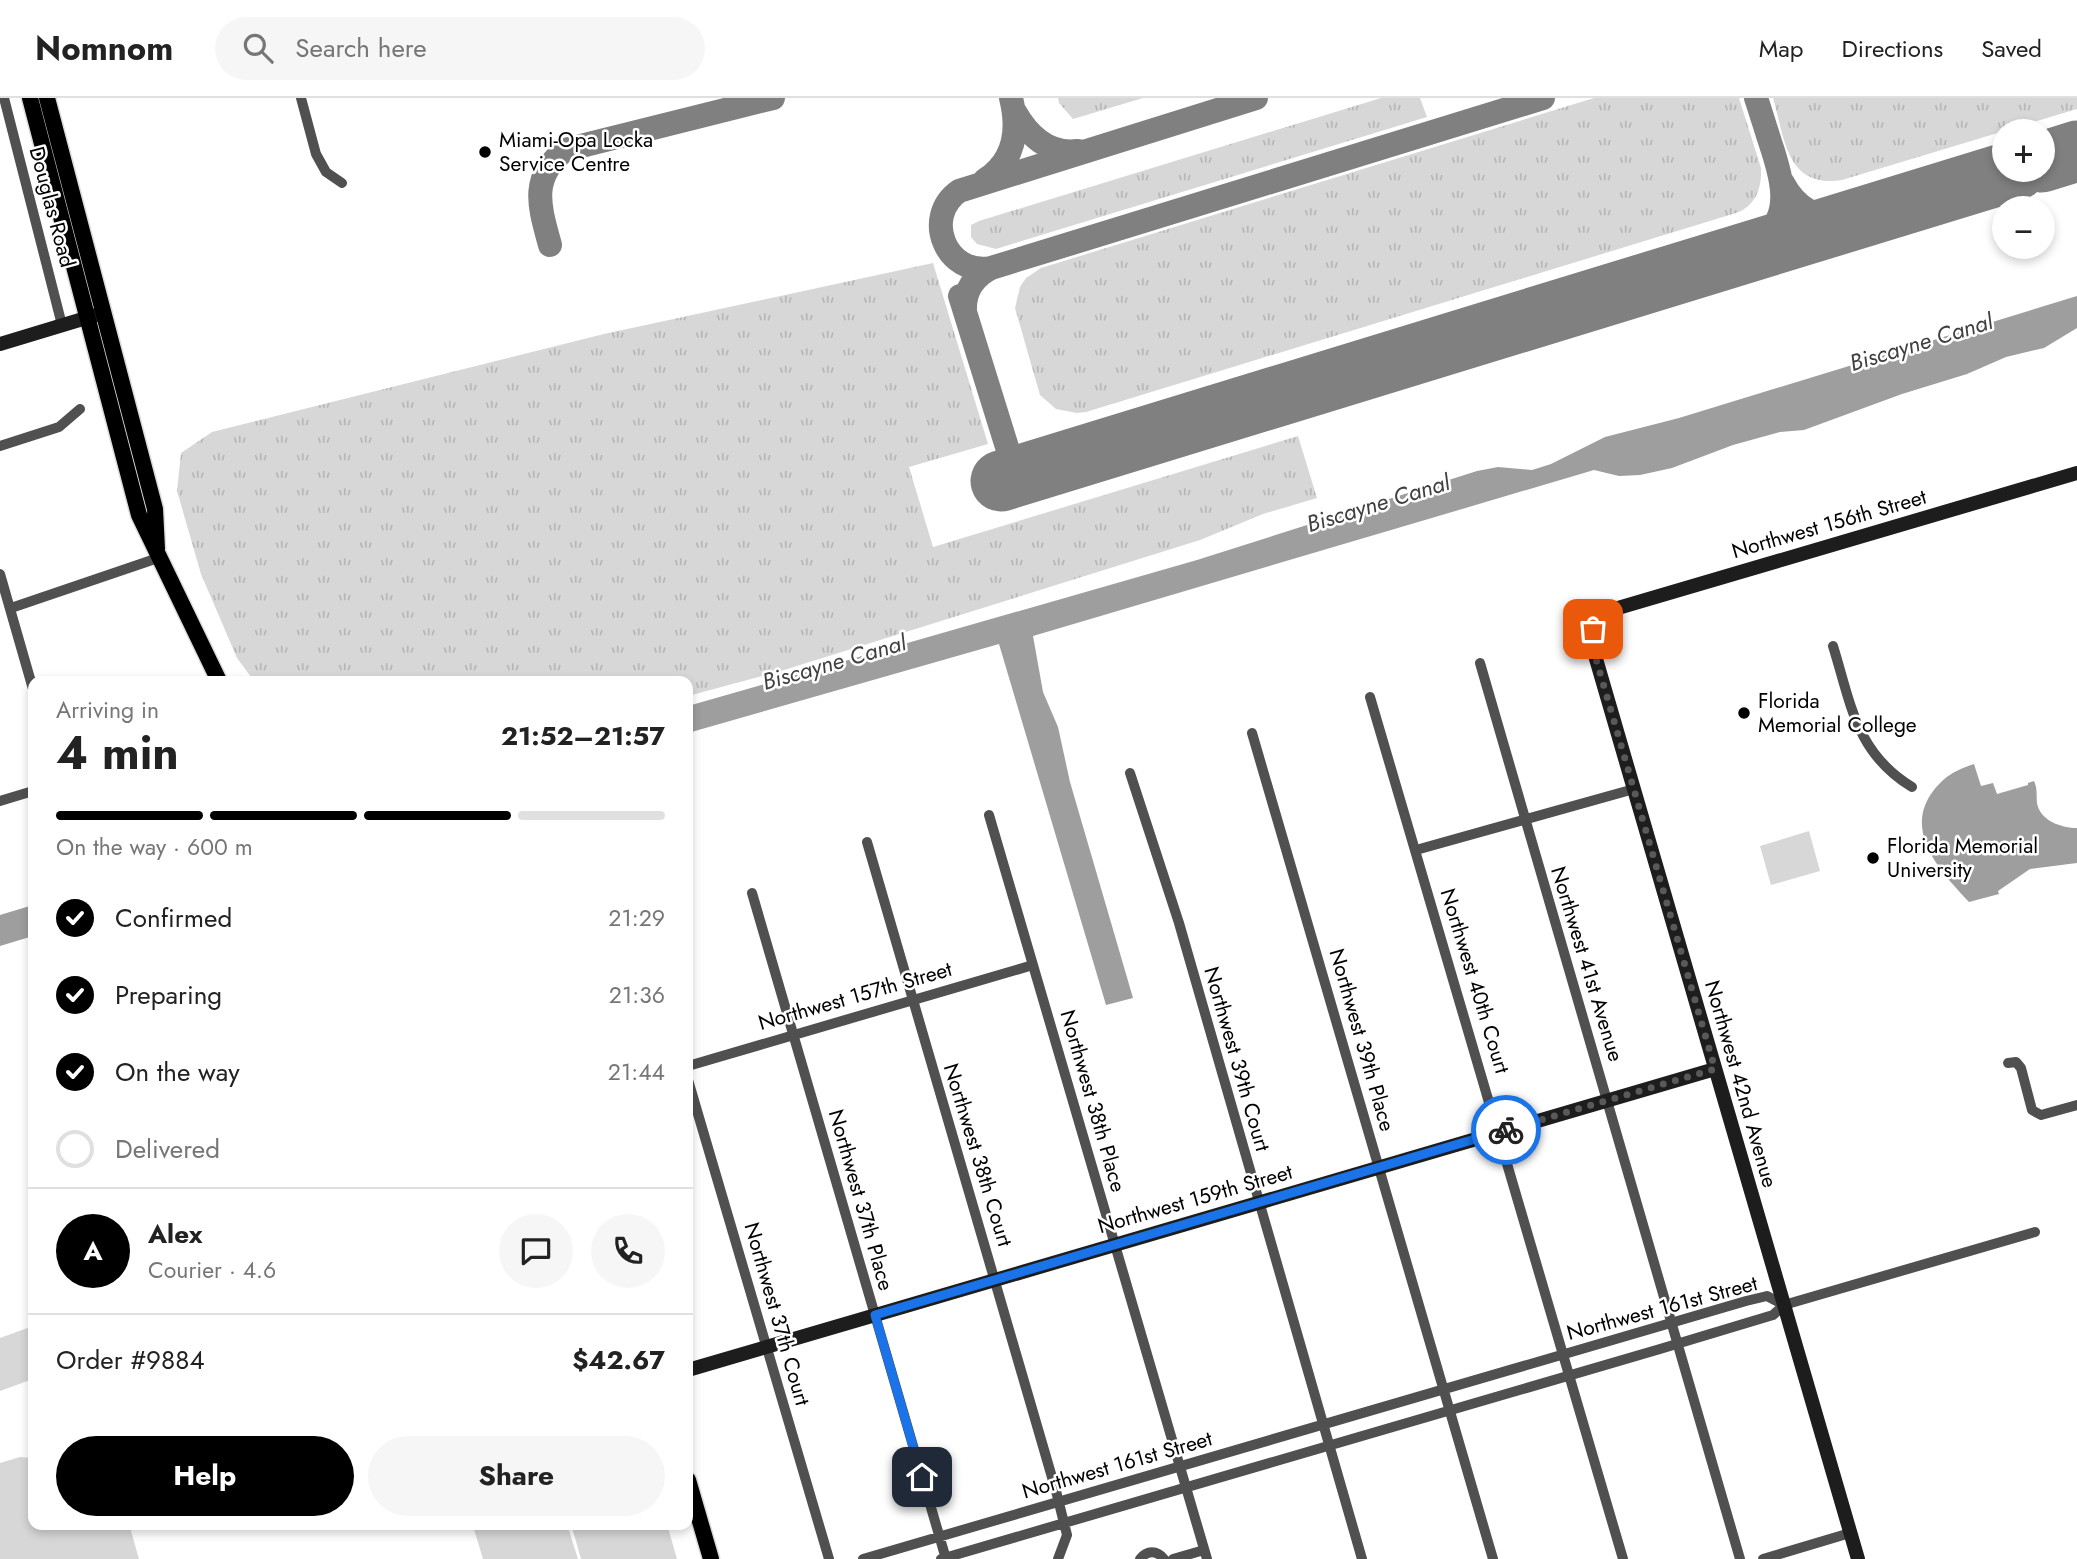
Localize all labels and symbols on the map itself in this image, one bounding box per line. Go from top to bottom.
place label: Miami-Opa Locka Service Centre [499,125,653,179]
street label: Douglas Road [21,143,83,271]
marker: Miami-Opa Locka Service Centre [477,144,493,160]
water label: Biscayne Canal [1845,304,1998,380]
water label: Biscayne Canal [1302,465,1455,541]
street label: Northwest 156th Street [1728,482,1930,566]
pin [1563,599,1623,659]
water label: Biscayne Canal [758,625,911,699]
place label: Florida Memorial College [1758,686,1917,740]
marker: Florida Memorial College [1736,705,1752,721]
place label: Florida Memorial University [1887,831,2038,885]
marker: Florida Memorial University [1865,850,1881,866]
street label: Northwest 41st Avenue [1543,863,1631,1065]
street label: Northwest 40th Court [1433,885,1517,1077]
street label: Northwest 39th Place [1322,945,1402,1135]
street label: Northwest 157th Street [755,954,955,1038]
street label: Northwest 39th Court [1196,963,1278,1155]
street label: Northwest 42nd Avenue [1697,977,1785,1191]
street label: Northwest 38th Place [1053,1006,1133,1196]
street label: Northwest 38th Court [936,1060,1020,1250]
courier [1471,1095,1541,1165]
street label: Northwest 37th Place [821,1106,901,1294]
street label: Northwest 159th Street [1094,1157,1296,1241]
street label: Northwest 37th Court [737,1219,817,1409]
street label: Northwest 161st Street [1563,1268,1761,1348]
street label: Northwest 161st Street [1018,1424,1216,1506]
pin [892,1447,952,1507]

